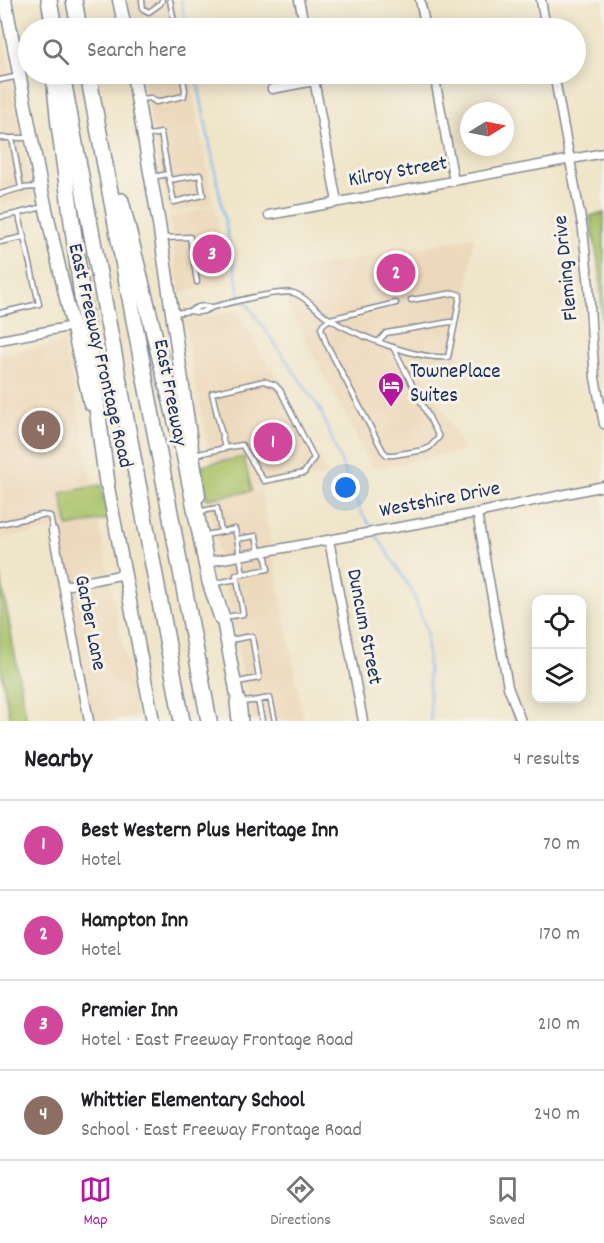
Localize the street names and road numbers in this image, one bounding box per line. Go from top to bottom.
street label: Kilroy Street [346,150,450,196]
street label: Fleming Drive [547,214,587,322]
street label: East Freeway Frontage Road [59,241,139,471]
street label: East Freeway [144,337,194,450]
street label: Westshire Drive [377,475,503,527]
street label: Duncum Street [337,567,389,688]
street label: Garber Lane [65,573,113,673]

